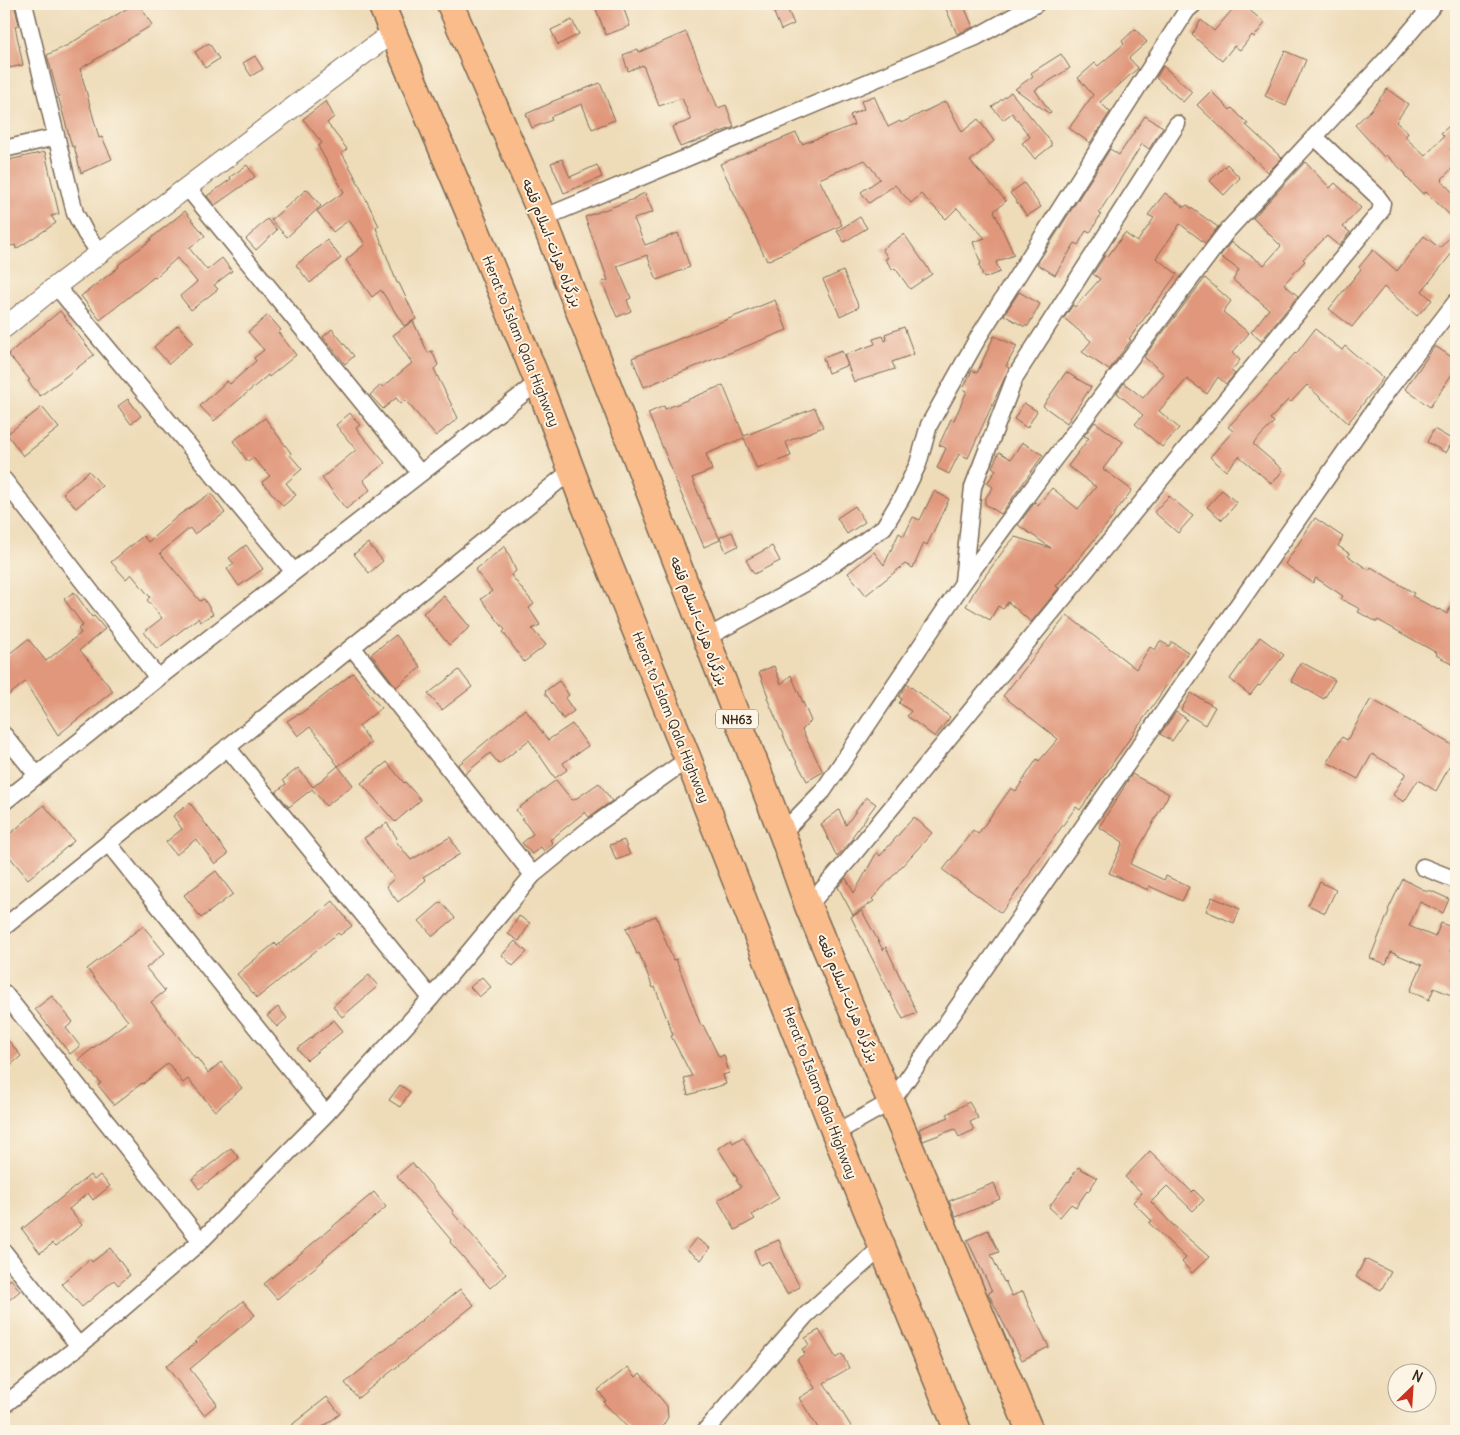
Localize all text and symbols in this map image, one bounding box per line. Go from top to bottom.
street label: بزرگراه هرات-اسلام قلعه [516,176,586,311]
street label: Herat to Islam Qala Highway [478,253,564,429]
street label: بزرگراه هرات-اسلام قلعه [664,554,732,689]
street label: Herat to Islam Qala Highway [628,629,714,805]
road number: NH63 [716,710,758,729]
street label: بزرگراه هرات-اسلام قلعه [811,931,883,1065]
street label: Herat to Islam Qala Highway [779,1004,861,1182]
north arrow [1388,1362,1438,1412]
text: N [1409,1366,1426,1386]

